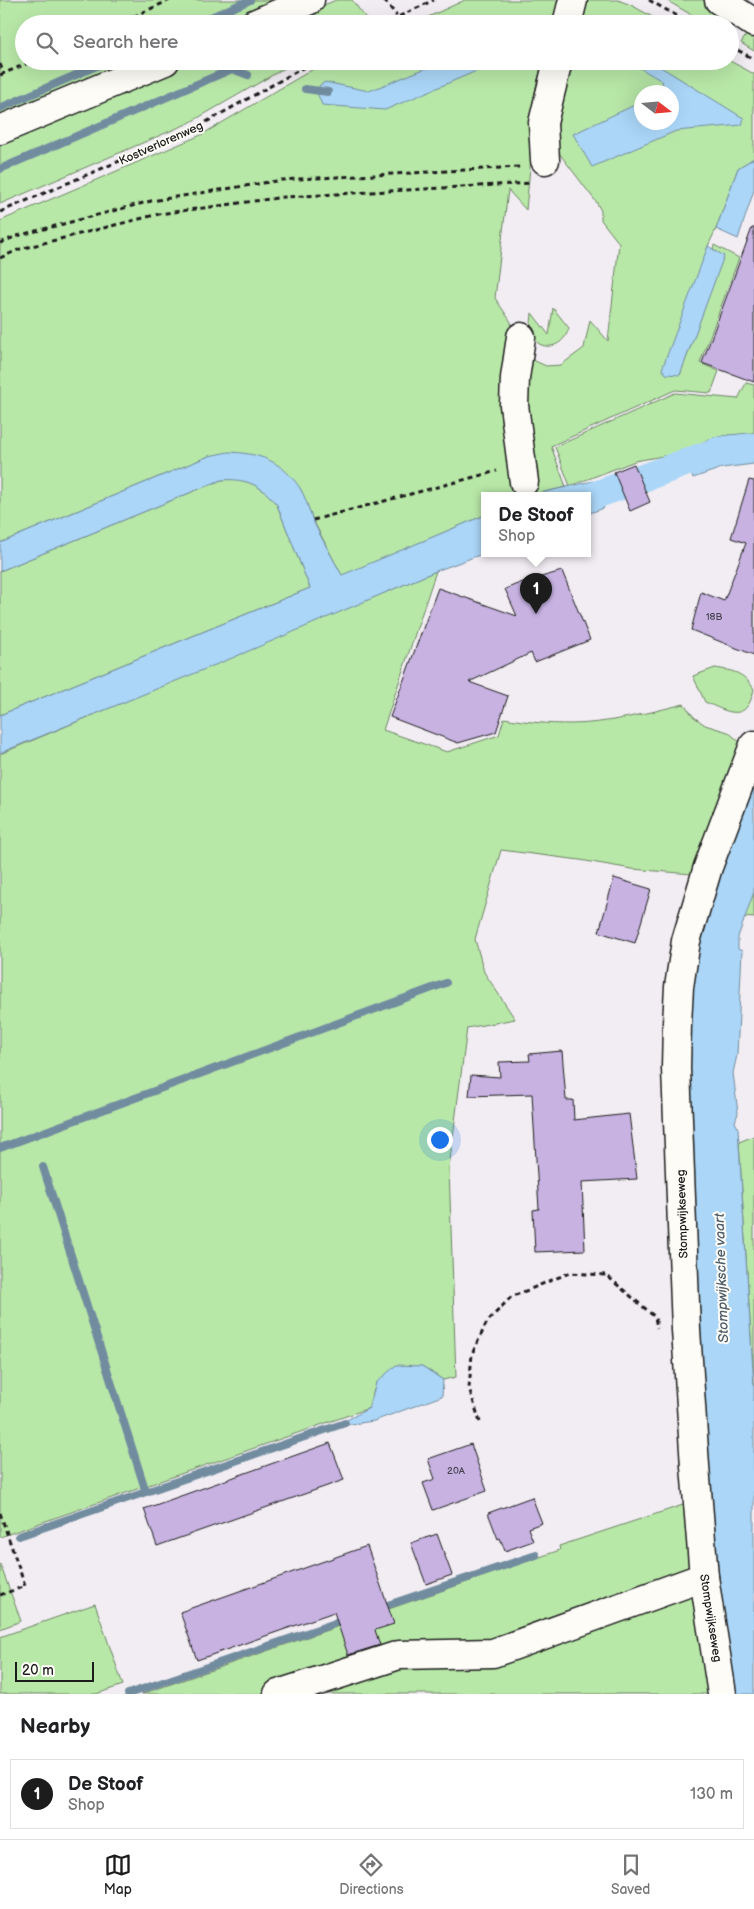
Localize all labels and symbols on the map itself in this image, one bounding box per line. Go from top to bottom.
north arrow [634,85,679,130]
street label: Kostverlorenweg [117,118,206,169]
pin: 1 [520,573,552,614]
house number: 18B [706,611,722,623]
your location [427,1127,453,1153]
street label: Stompwijkseweg [673,1169,692,1259]
water label: Stompwijksche vaart [711,1212,732,1343]
house number: 20A [447,1465,466,1477]
street label: Stompwijkseweg [696,1573,725,1663]
scale bar [15,1659,94,1682]

